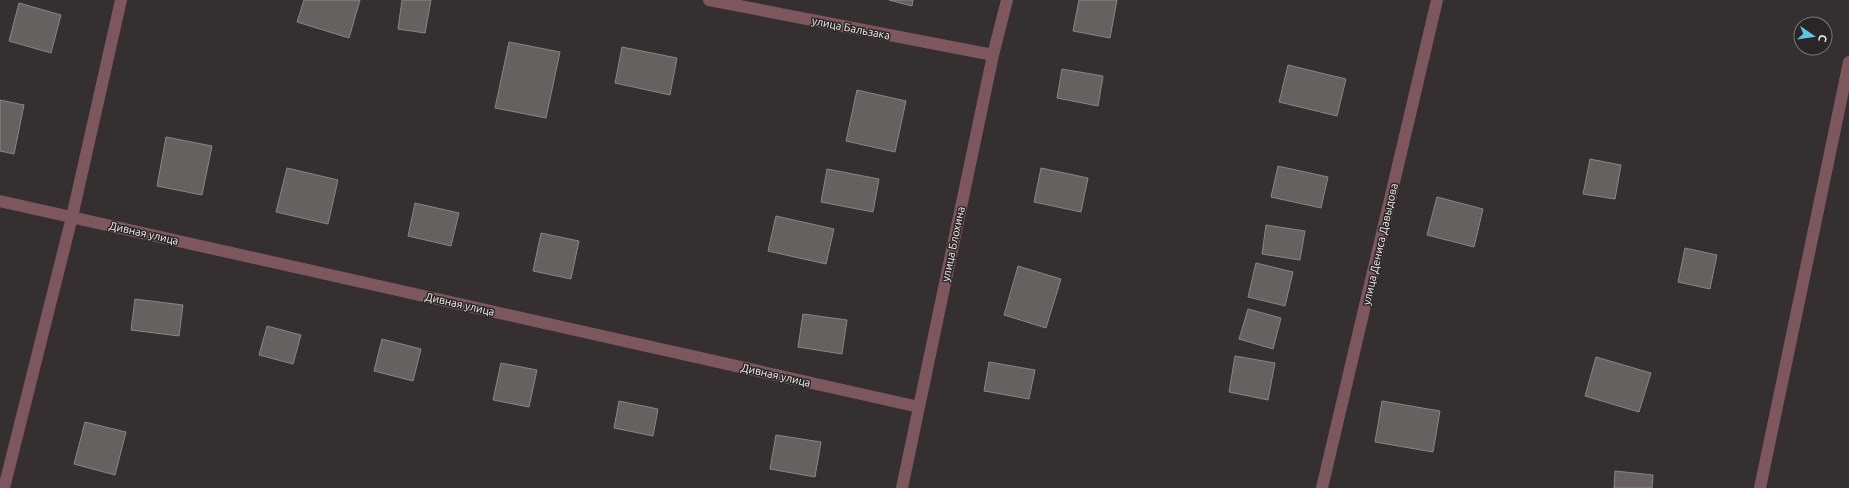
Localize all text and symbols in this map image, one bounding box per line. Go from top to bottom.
street label: улица Бальзака [811,15,891,41]
north arrow [1793,16,1833,56]
text: С [1816,33,1829,43]
street label: улица Дениса Давыдова [1360,182,1400,306]
street label: улица Блохина [939,205,967,283]
street label: Дивная улица [108,219,180,247]
street label: Дивная улица [424,290,496,318]
street label: Дивная улица [740,361,812,389]

